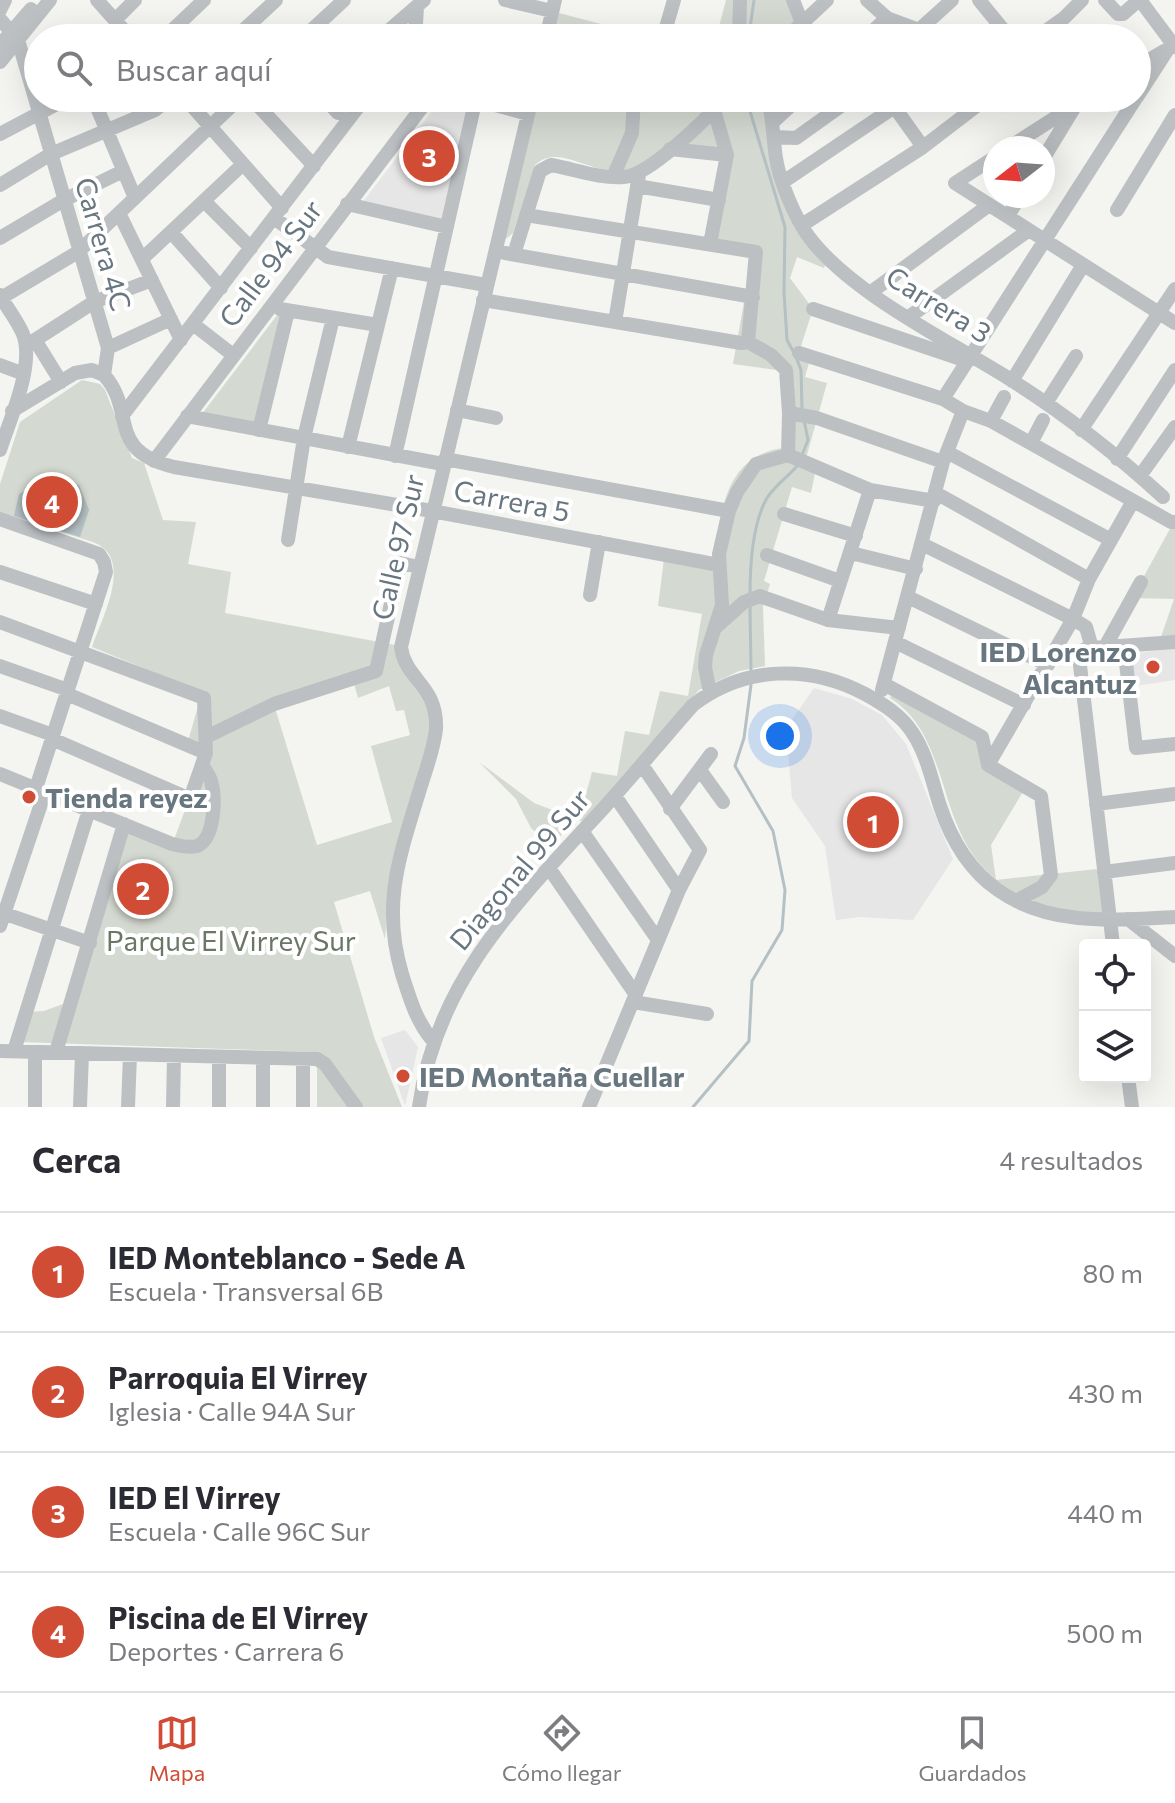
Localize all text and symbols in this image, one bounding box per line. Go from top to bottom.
search box [24,24,1151,112]
icon: search [52,46,96,90]
text: Buscar aquí [116,50,272,87]
pin: 3 [403,126,455,186]
north arrow [983,136,1055,208]
street label: Carrera 4C [69,173,139,315]
street label: Calle 94 Sur [211,193,329,333]
street label: Carrera 3 [880,258,998,350]
street label: Calle 97 Sur [364,471,430,623]
pin: 4 [26,472,78,532]
street label: Carrera 5 [451,472,573,528]
place label: IED Lorenzo Alcantuz [979,634,1137,700]
marker: IED Lorenzo Alcantuz [1144,658,1162,676]
your location [760,716,800,756]
place label: Tienda reyez [45,780,208,814]
street label: Diagonal 99 Sur [442,782,596,956]
marker: Tienda reyez [20,788,38,806]
pin: 1 [847,792,899,852]
pin: 2 [117,859,169,919]
park label: Parque El Virrey Sur [106,923,356,957]
map controls [1079,939,1151,1083]
button: locate [1079,939,1151,1011]
button: layers [1079,1011,1151,1083]
place label: IED Montaña Cuellar [419,1059,685,1093]
marker: IED Montaña Cuellar [394,1067,412,1085]
text: Cerca [32,1138,121,1180]
text: 4 resultados [999,1144,1143,1175]
text: IED Monteblanco - Sede A [108,1238,466,1275]
text: 1 [52,1257,64,1288]
text: 80 m [1083,1257,1143,1288]
text: Escuela · Transversal 6B [108,1275,383,1306]
text: Parroquia El Virrey [108,1358,368,1395]
text: 2 [51,1377,65,1408]
text: 430 m [1068,1377,1143,1408]
text: Iglesia · Calle 94A Sur [108,1395,356,1426]
text: IED El Virrey [108,1478,281,1515]
text: 3 [50,1497,66,1528]
text: 440 m [1067,1497,1143,1528]
text: Escuela · Calle 96C Sur [108,1515,370,1546]
text: Piscina de El Virrey [108,1598,368,1635]
text: 4 [50,1617,66,1648]
text: 500 m [1066,1617,1143,1648]
text: Deportes · Carrera 6 [108,1635,344,1666]
tab: Mapa [148,1711,205,1786]
tab: Cómo llegar [502,1711,622,1786]
tab: Guardados [918,1711,1027,1786]

